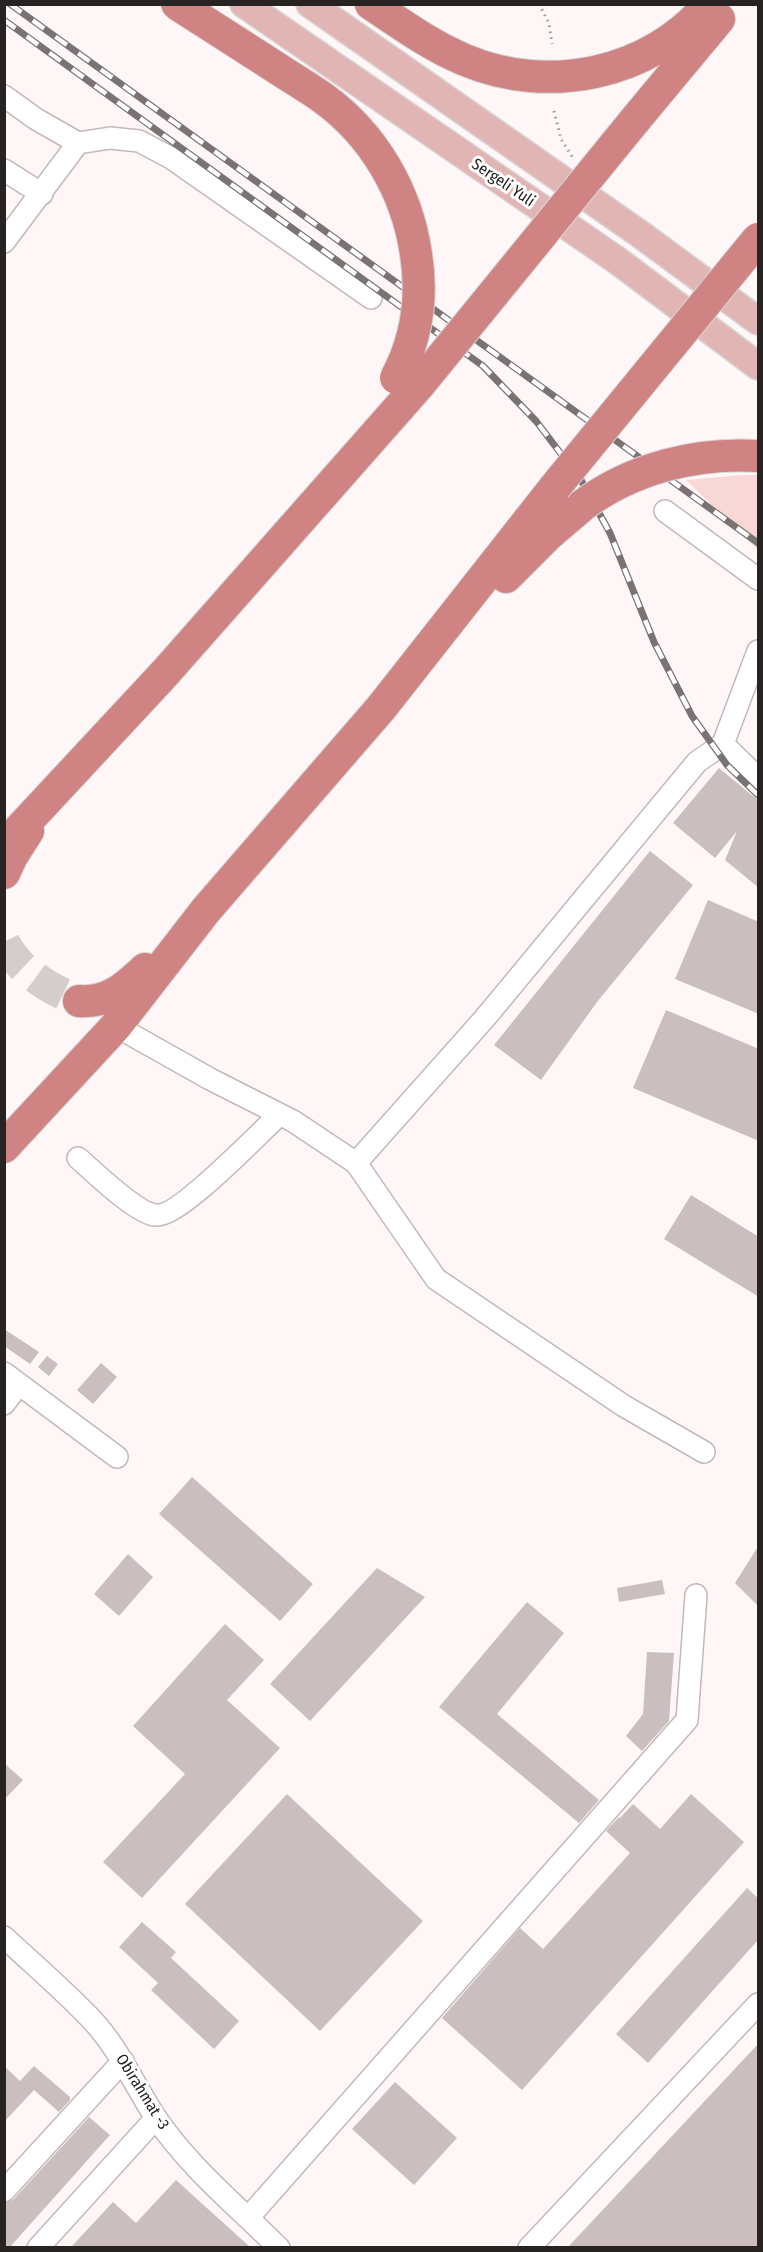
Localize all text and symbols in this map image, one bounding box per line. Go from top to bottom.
street label: Sergeli Yuli [468,155,538,211]
street label: Obirahmat -3 [111,2051,173,2133]

